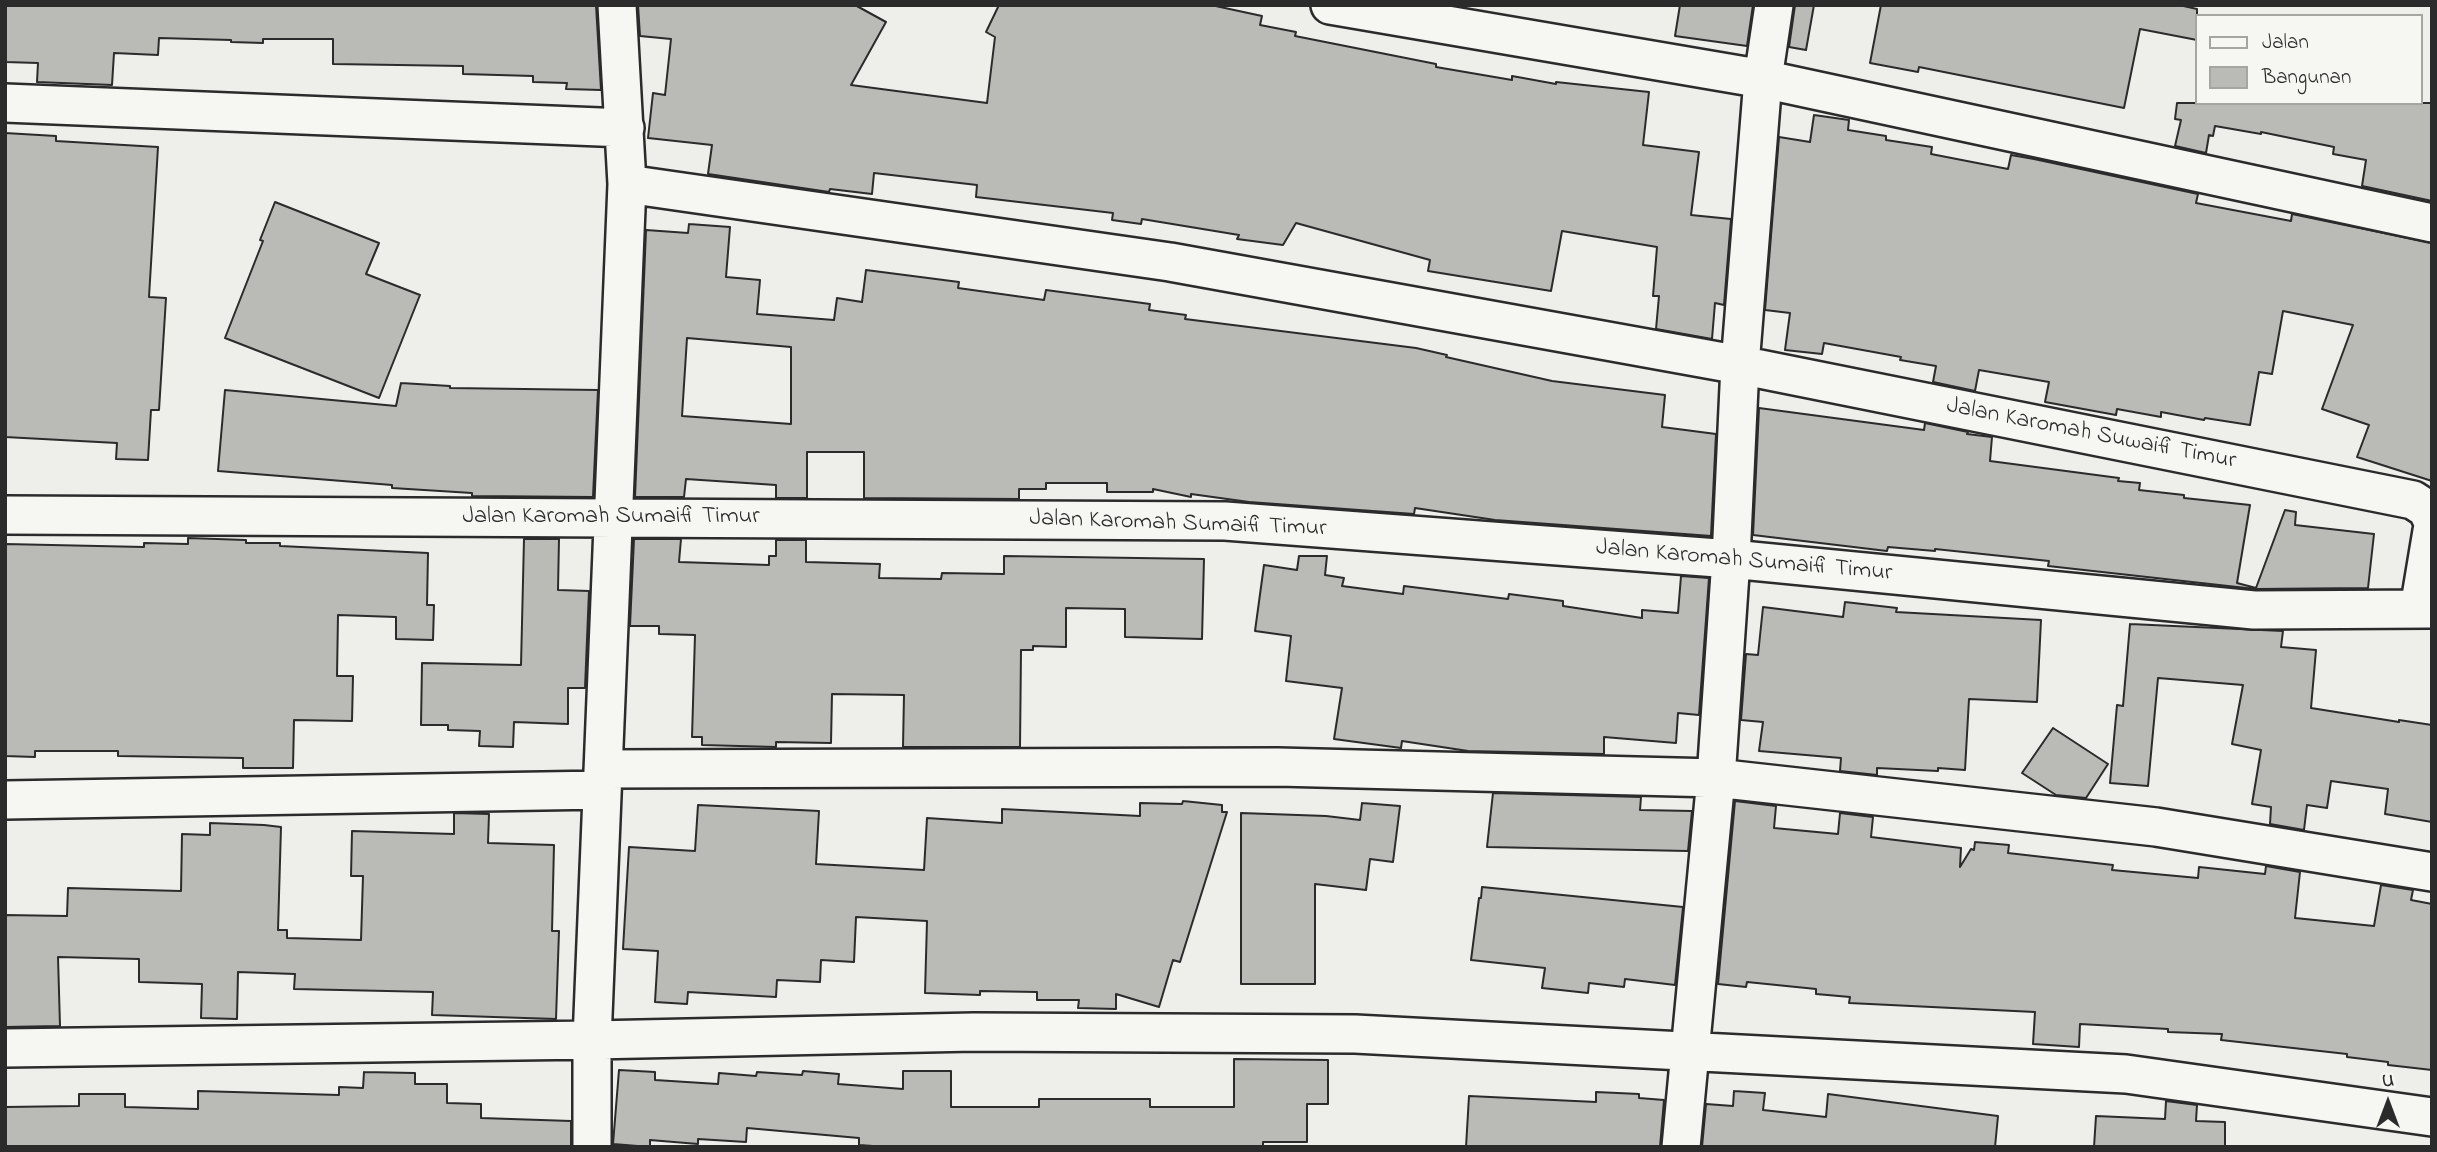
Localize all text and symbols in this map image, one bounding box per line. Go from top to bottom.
legend [2196,14,2423,105]
text: Jalan [2262,28,2309,58]
text: Bangunan [2262,63,2351,93]
street label: Jalan Karomah Suwaifi Timur [1944,393,2238,477]
street label: Jalan Karomah Sumaifi Timur [462,504,760,532]
street label: Jalan Karomah Sumaifi Timur [1029,505,1327,545]
street label: Jalan Karomah Sumaifi Timur [1595,535,1893,589]
north arrow [2353,1068,2423,1138]
text: U [2382,1068,2394,1095]

